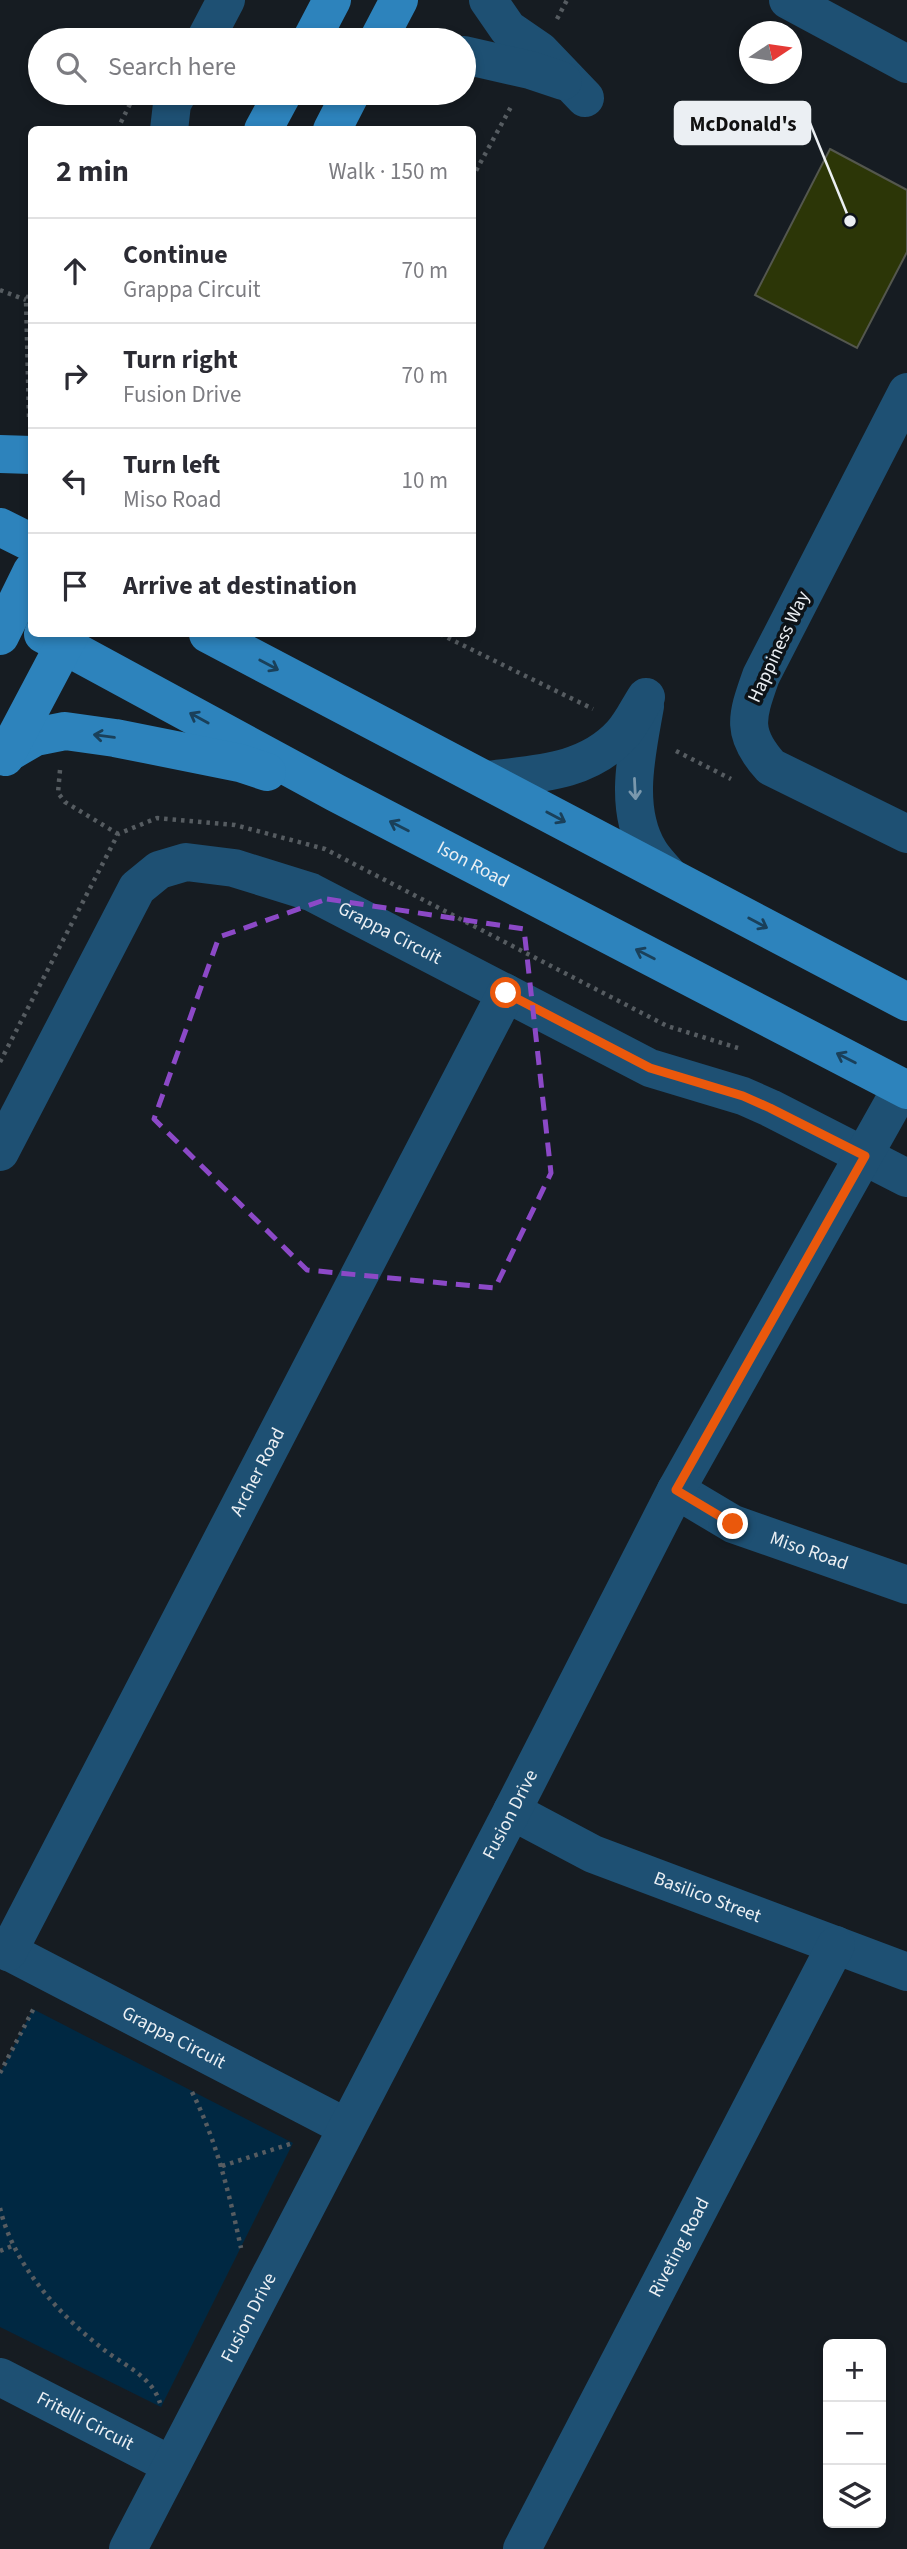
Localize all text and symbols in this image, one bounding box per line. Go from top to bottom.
north arrow [739,21,802,84]
search box [28,28,476,105]
icon: search [52,48,90,86]
text: Search here [108,48,236,85]
callout: McDonald's [675,102,810,144]
text: McDonald's [689,109,797,139]
text: 2 min [56,150,129,193]
text: Walk · 150 m [329,155,448,188]
text: Continue [123,236,228,273]
icon: ahead [56,252,94,290]
text: 70 m [401,254,448,287]
text: Grappa Circuit [123,273,261,306]
text: Turn right [123,341,238,378]
icon: right [56,357,94,395]
text: 70 m [401,359,448,392]
text: Fusion Drive [123,378,241,411]
text: Turn left [123,446,220,483]
icon: left [56,462,94,500]
text: 10 m [401,464,448,497]
text: Miso Road [123,483,221,516]
icon: arrive [56,567,94,605]
text: Arrive at destination [123,567,357,604]
street label: Happiness Way [741,587,817,707]
one-way arrow [258,659,278,673]
one-way arrow [189,711,210,724]
one-way arrow [93,729,116,742]
one-way arrow [629,777,642,800]
one-way arrow [546,810,566,824]
one-way arrow [389,819,410,832]
street label: Ison Road [432,834,514,894]
street label: Grappa Circuit [333,895,447,971]
one-way arrow [747,917,768,930]
one-way arrow [635,946,655,960]
route start [490,977,521,1008]
one-way arrow [837,1051,857,1065]
street label: Archer Road [223,1423,292,1521]
route end [717,1508,748,1539]
street label: Miso Road [766,1524,852,1577]
street label: Fusion Drive [476,1765,544,1864]
street label: Basilico Street [650,1865,766,1930]
street label: Grappa Circuit [117,1999,231,2076]
street label: Riveting Road [642,2193,716,2302]
street label: Fusion Drive [214,2268,283,2367]
map controls [823,2339,886,2528]
button: + [823,2339,886,2402]
street label: Fritelli Circuit [32,2385,139,2457]
button: − [823,2402,886,2465]
button: layers [823,2465,886,2528]

